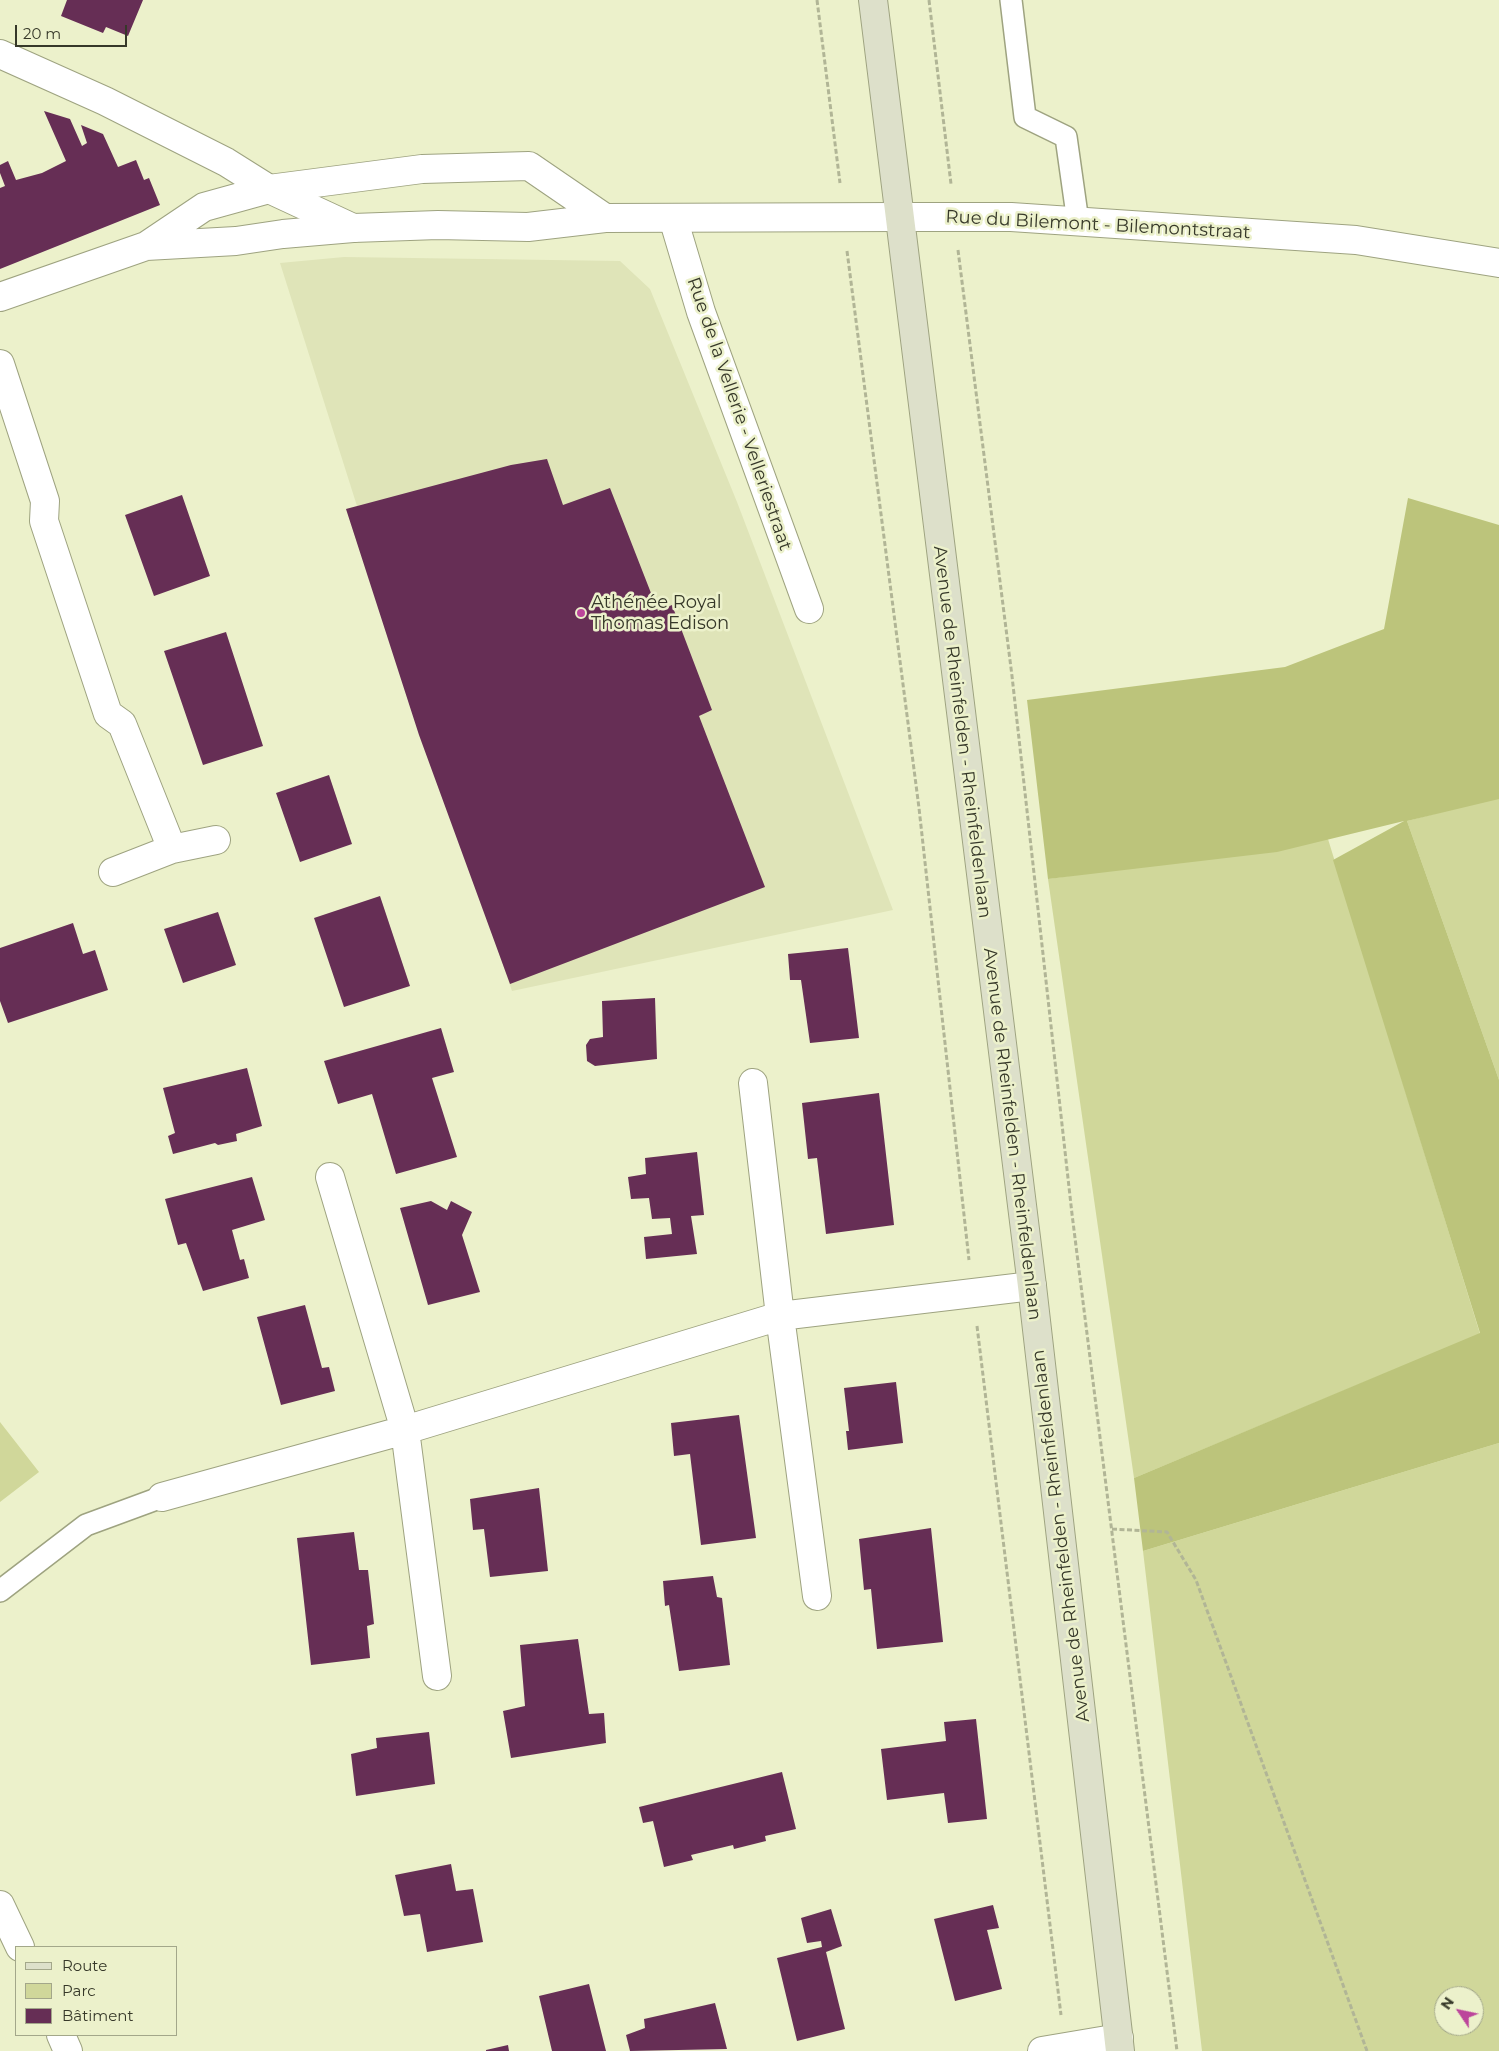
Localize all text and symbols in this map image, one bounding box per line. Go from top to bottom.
scale bar [18,15,130,47]
text: 20 m [23,24,61,43]
street label: Rue du Bilemont - Bilemontstraat [945,206,1251,244]
street label: Rue de la Vellerie - Velleriestraat [682,274,796,554]
street label: Avenue de Rheinfelden - Rheinfeldenlaan [928,545,996,919]
place label: Athénée Royal Thomas Edison [591,592,729,634]
marker: Athénée Royal Thomas Edison [575,607,587,619]
street label: Avenue de Rheinfelden - Rheinfeldenlaan [978,947,1046,1321]
street label: Avenue de Rheinfelden - Rheinfeldenlaan [1027,1349,1095,1723]
legend [15,1946,178,2036]
text: Route [62,1956,107,1975]
text: Parc [62,1981,96,2000]
north arrow [1434,1986,1484,2036]
text: N [1437,1993,1458,2013]
text: Bâtiment [62,2006,134,2025]

